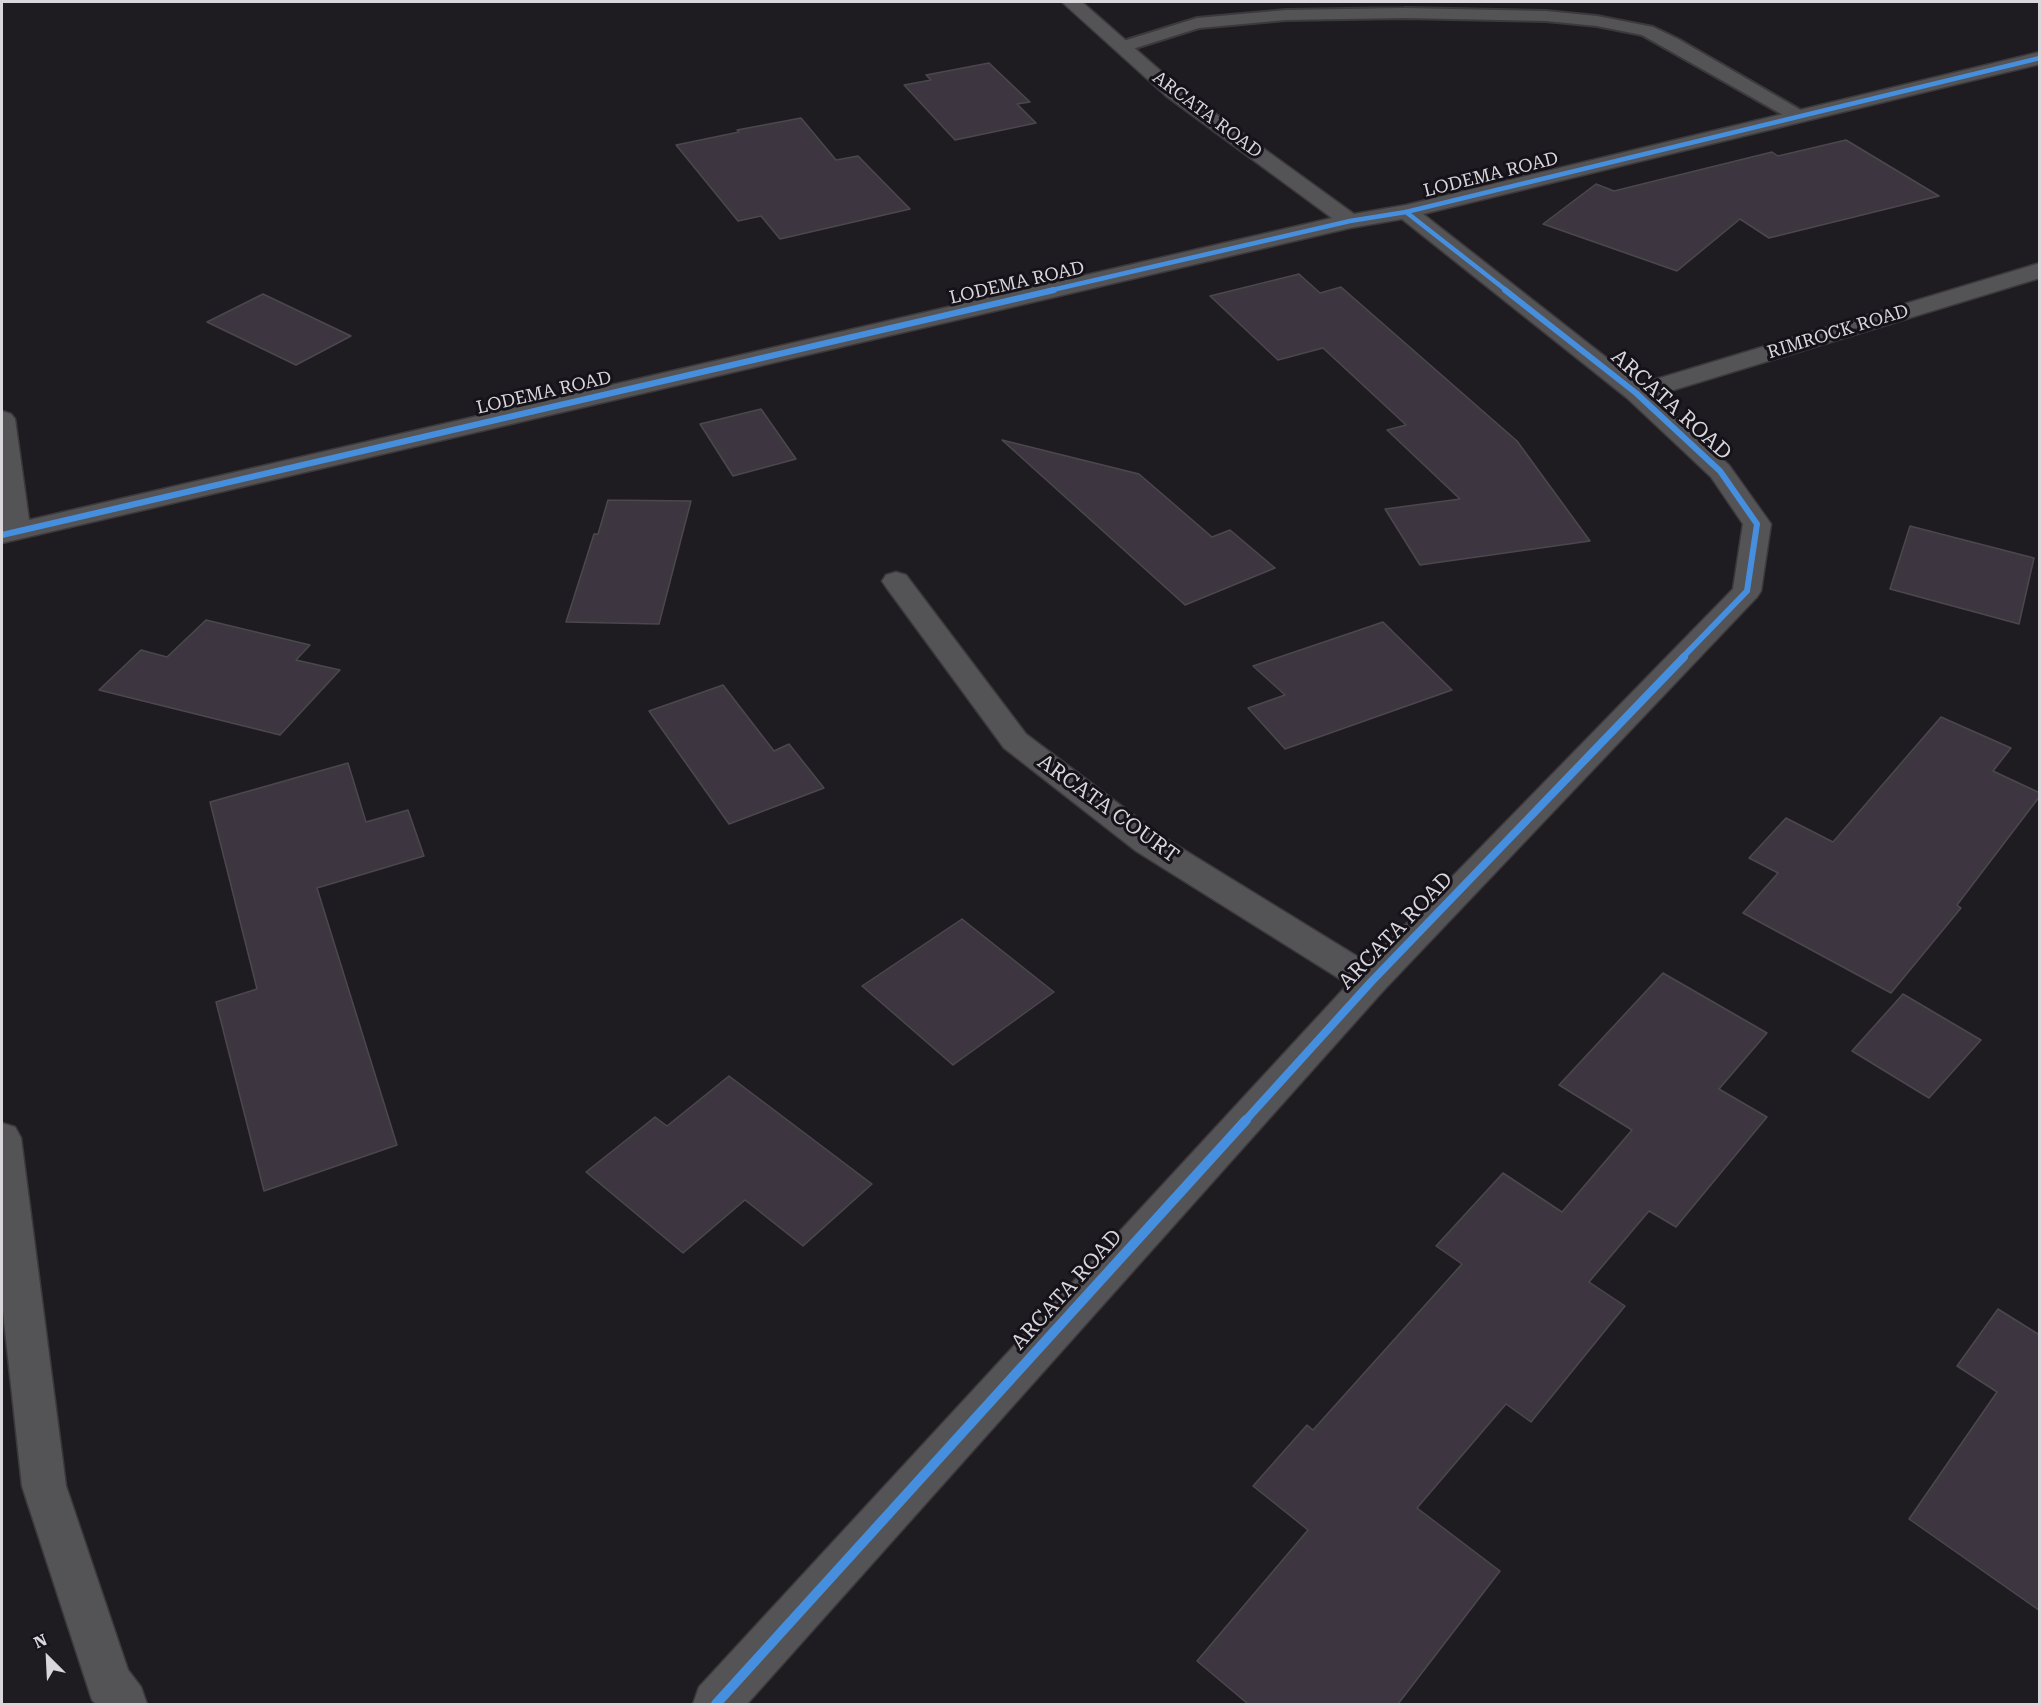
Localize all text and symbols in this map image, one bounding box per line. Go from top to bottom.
street label: ARCATA ROAD [1148,67,1266,163]
street label: LODEMA ROAD [1421,148,1561,202]
street label: LODEMA ROAD [947,257,1087,309]
street label: RIMROCK ROAD [1765,300,1911,364]
street label: ARCATA ROAD [1606,344,1736,466]
street label: LODEMA ROAD [474,367,614,419]
street label: ARCATA COURT [1033,749,1183,869]
street label: ARCATA ROAD [1334,867,1458,995]
street label: ARCATA ROAD [1006,1225,1128,1355]
north arrow [18,1628,78,1688]
text: N [31,1630,50,1652]

